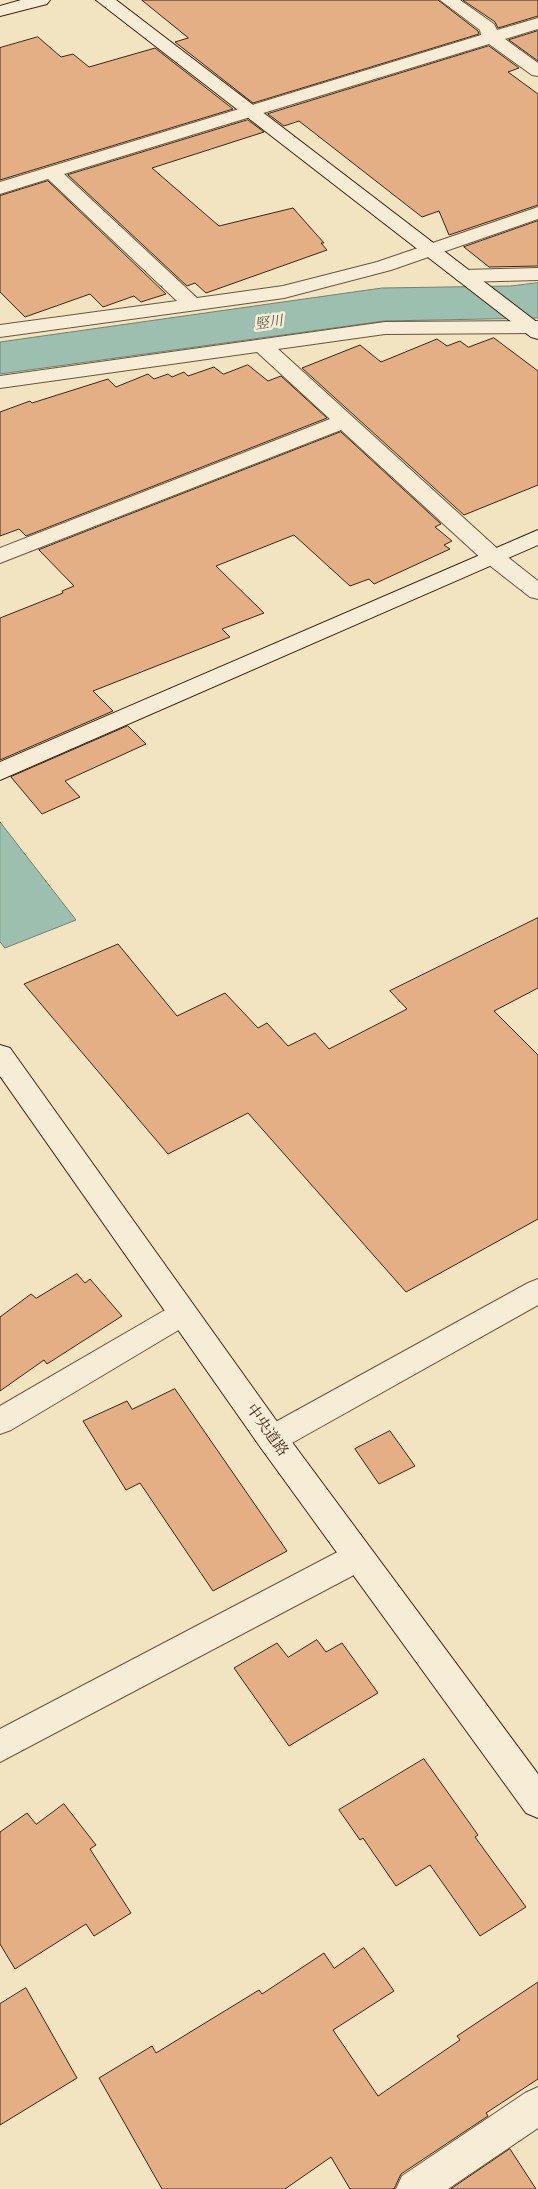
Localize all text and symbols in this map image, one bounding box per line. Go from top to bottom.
water label: 竪川 [254,314,284,334]
street label: 中央道路 [241,1401,291,1461]

